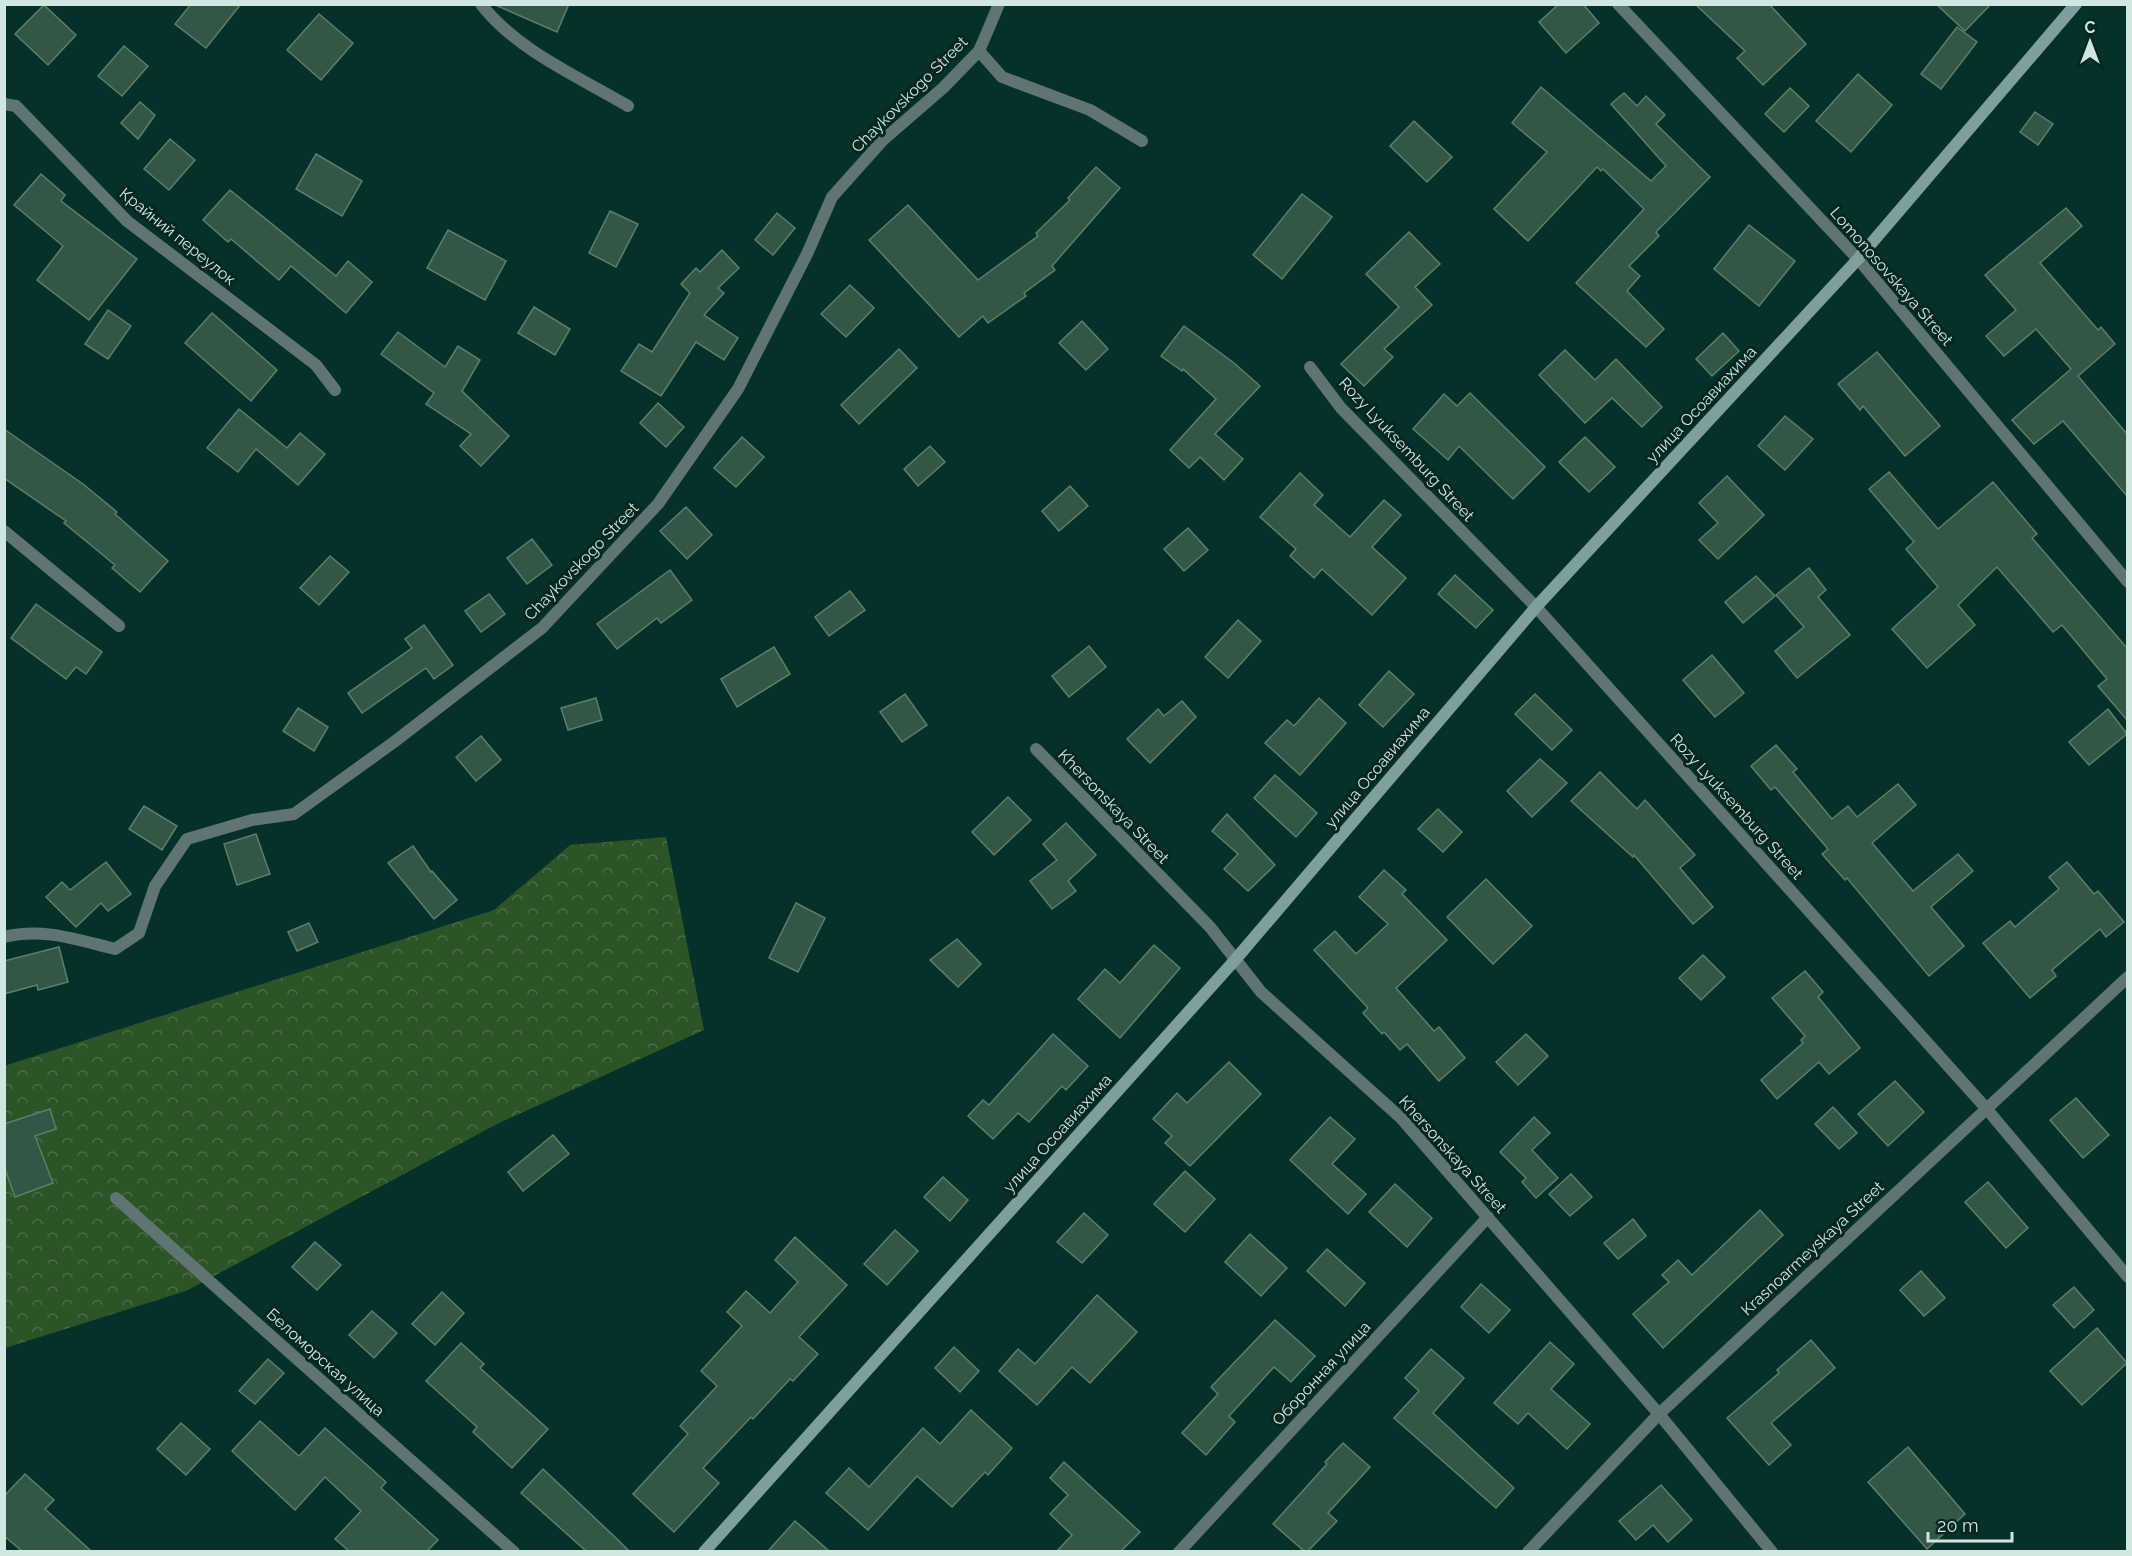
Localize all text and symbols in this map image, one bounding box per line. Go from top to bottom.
north arrow [2060,12,2120,72]
text: С [2085,18,2096,37]
street label: Chaykovskogo Street [847,32,972,156]
street label: Крайний переулок [116,184,240,289]
street label: Lomonosovskaya Street [1826,203,1957,350]
street label: улица Осоавиахима [1642,342,1760,467]
street label: Rozy Lyuksemburg Street [1335,374,1479,526]
street label: Chaykovskogo Street [520,498,643,624]
street label: улица Осоавиахима [1321,703,1434,832]
street label: Rozy Lyuksemburg Street [1666,730,1807,884]
street label: Khersonskaya Street [1054,745,1174,868]
street label: улица Осоавиахима [999,1070,1115,1196]
street label: Khersonskaya Street [1395,1092,1511,1217]
street label: Krasnoarmeyskaya Street [1737,1177,1888,1319]
street label: Беломорская улица [263,1304,389,1420]
street label: Оборонная улица [1268,1317,1374,1429]
scale bar [1928,1505,2012,1543]
text: 20 m [1937,1515,1979,1536]

